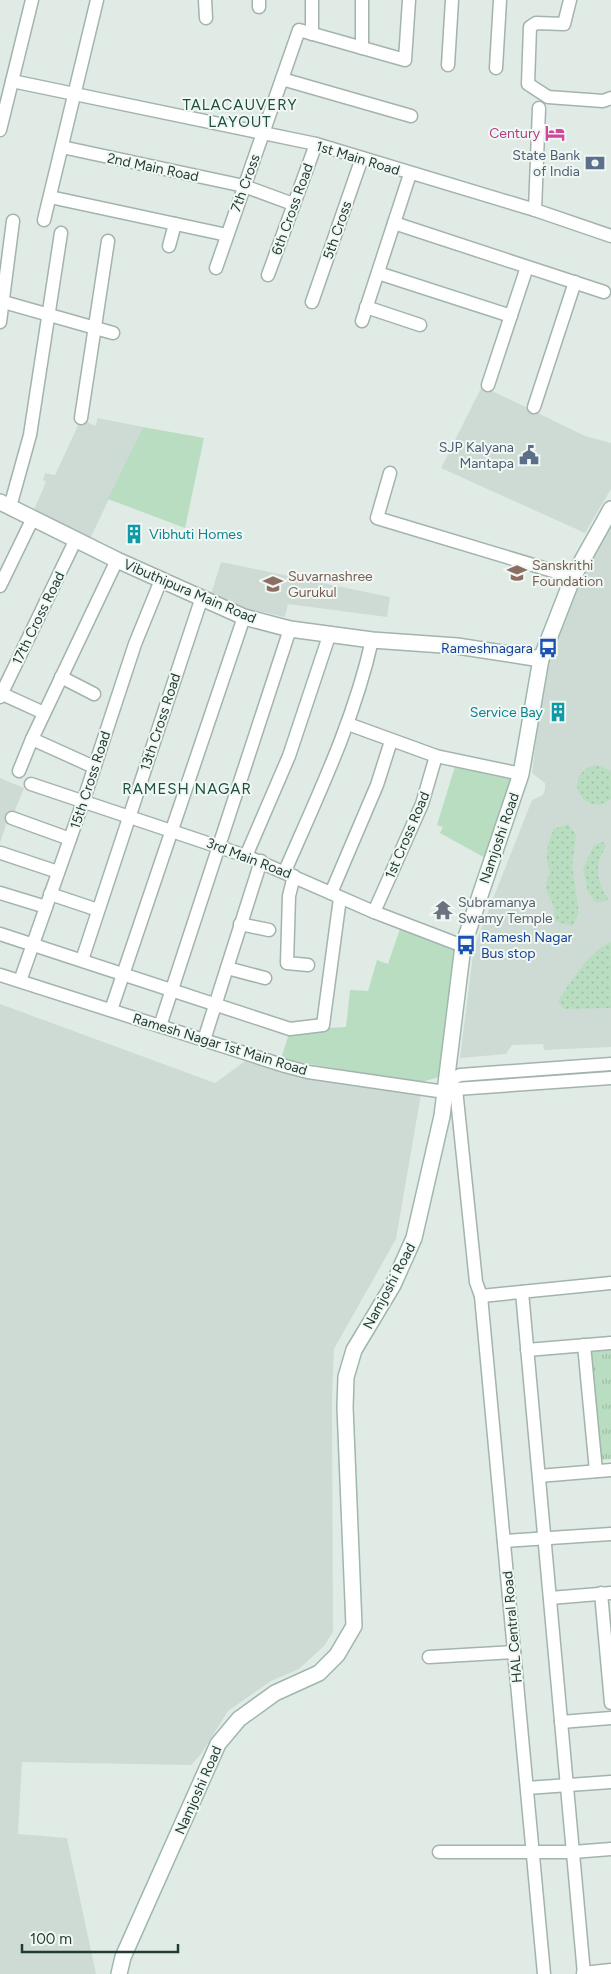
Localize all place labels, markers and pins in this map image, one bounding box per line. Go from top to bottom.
hotel icon: Century [544,122,566,144]
place label: Century [489,125,541,142]
place label: State Bank of India [512,147,580,180]
bank icon: State Bank of India [584,152,606,174]
place label: SJP Kalyana Mantapa [439,439,514,472]
public building icon: SJP Kalyana Mantapa [518,444,540,466]
building icon: Vibhuti Homes [123,523,145,545]
place label: Vibhuti Homes [149,526,243,543]
place label: Sanskrithi Foundation [532,557,603,590]
school or university icon: Sanskrithi Foundation [506,562,528,584]
place label: Suvarnashree Gurukul [288,568,373,601]
school or university icon: Suvarnashree Gurukul [262,573,284,595]
bus stop icon: Rameshnagara [537,637,559,659]
place label: Rameshnagara [441,640,533,657]
building icon: Service Bay [547,701,569,723]
place label: Service Bay [470,704,544,721]
place label: Subramanya Swamy Temple [458,894,553,927]
temple icon: Subramanya Swamy Temple [432,899,454,921]
place label: Ramesh Nagar Bus stop [481,929,573,962]
bus stop icon: Ramesh Nagar Bus stop [455,934,477,956]

